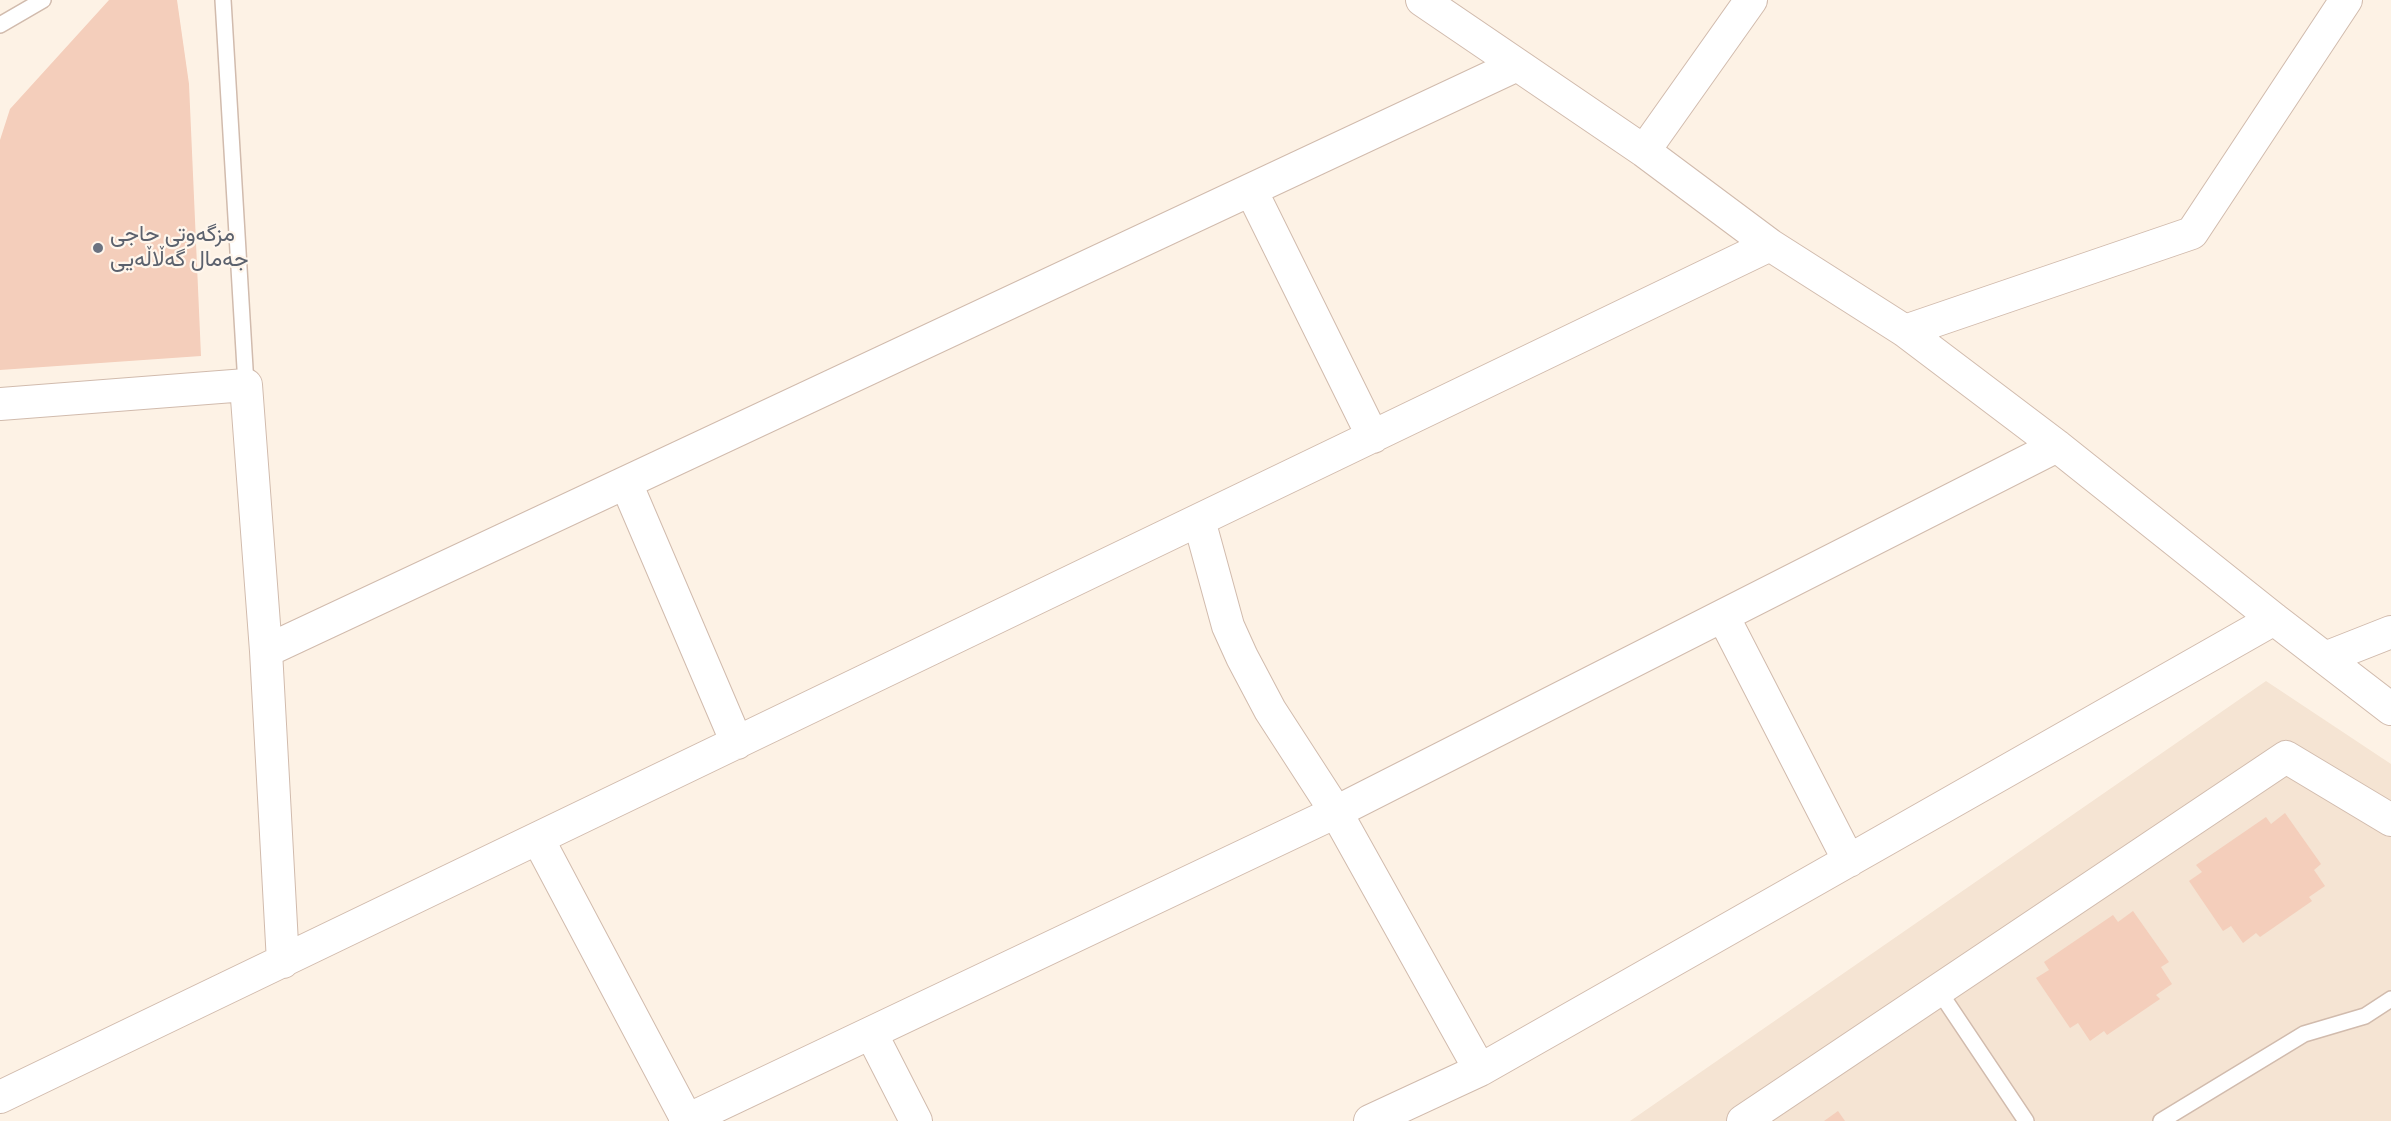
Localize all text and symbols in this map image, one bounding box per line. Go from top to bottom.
place label: مزگەوتی حاجی جەمال گەڵاڵەیی [110,222,248,274]
marker: مزگەوتی حاجی جەمال گەڵاڵەیی [91,241,105,255]

